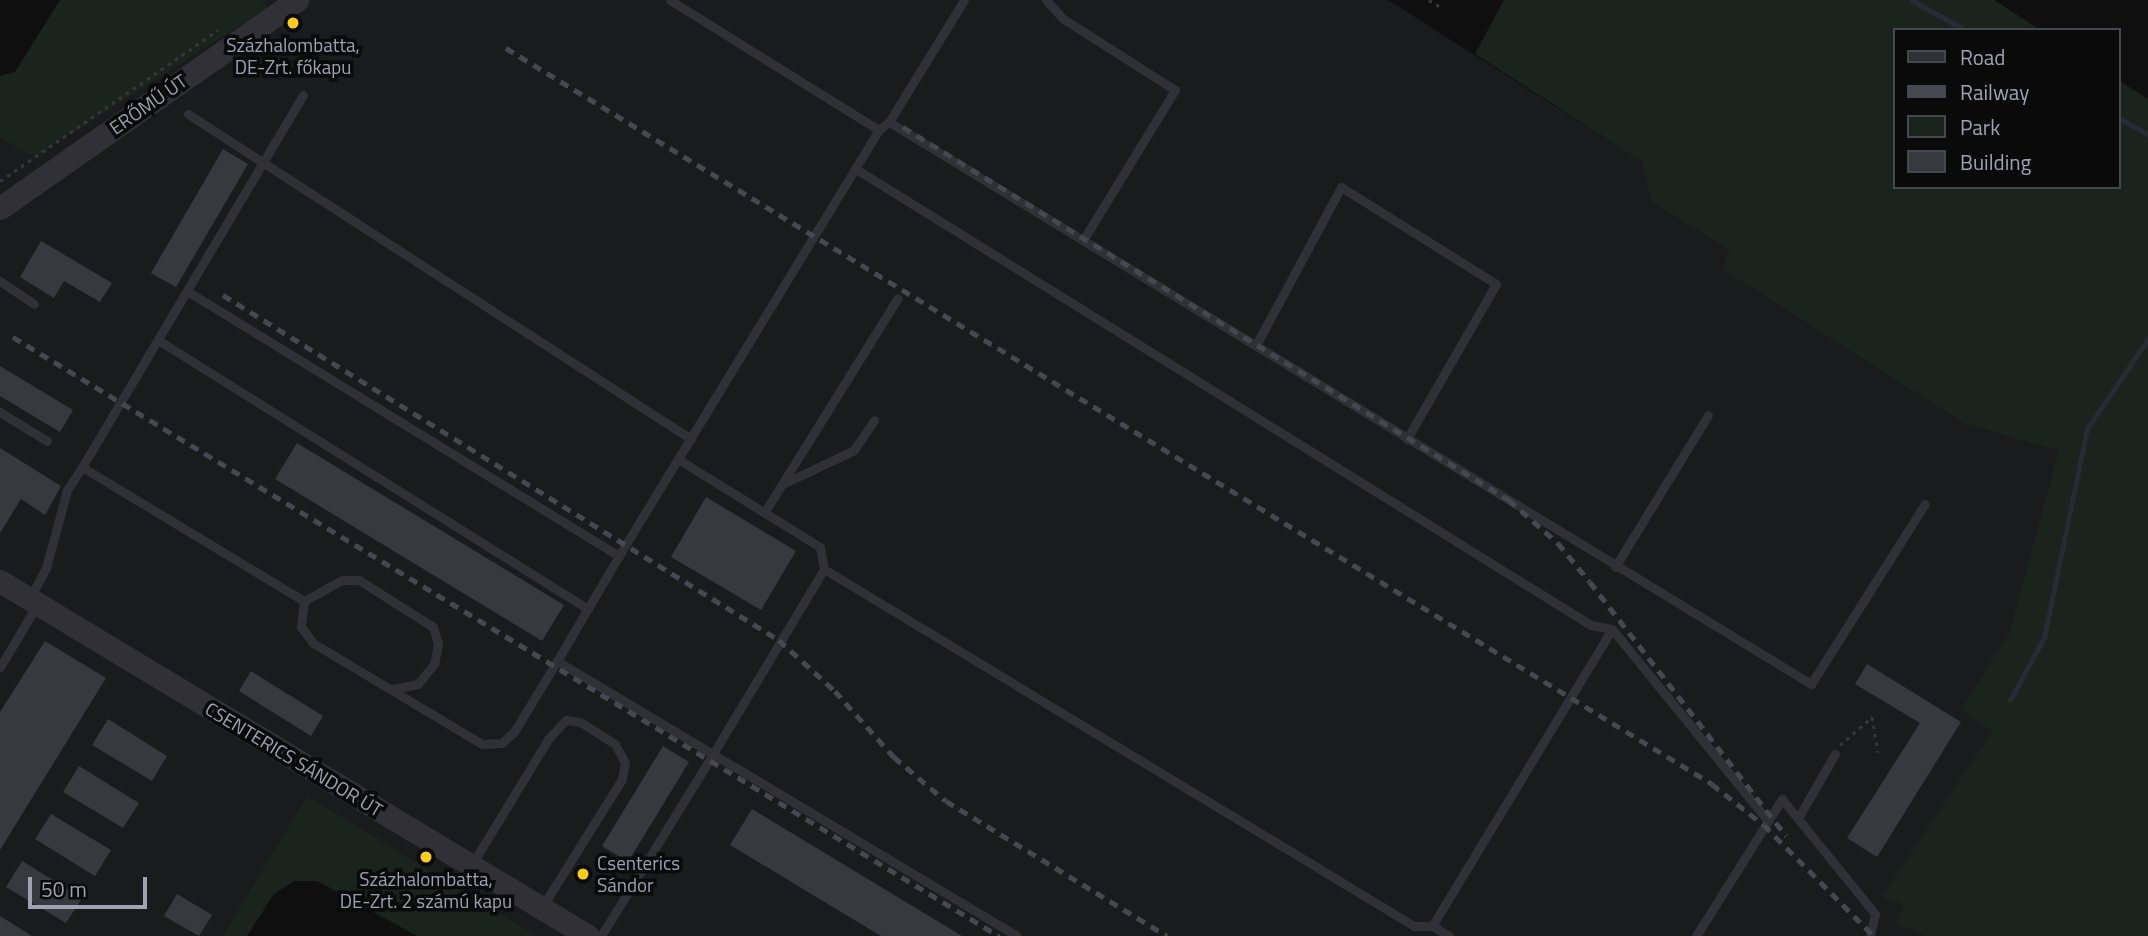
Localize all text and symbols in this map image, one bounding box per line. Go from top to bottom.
marker: Százhalombatta, DE-Zrt. főkapu [285,15,301,31]
legend [1892,28,2120,189]
place label: Százhalombatta, DE-Zrt. főkapu [226,34,360,78]
text: Road [1960,41,2005,73]
street label: ERŐMŰ ÚT [105,69,191,139]
text: Railway [1960,76,2029,108]
text: Park [1960,111,2000,143]
text: Building [1960,146,2031,178]
street label: CSENTERICS SÁNDOR ÚT [201,697,387,821]
marker: Százhalombatta, DE-Zrt. 2 számú kapu [418,849,434,865]
place label: Csenterics Sándor [597,852,680,896]
scale bar [32,862,150,906]
marker: Csenterics Sándor [575,866,591,882]
place label: Százhalombatta, DE-Zrt. 2 számú kapu [340,868,512,912]
text: 50 m [41,873,87,905]

